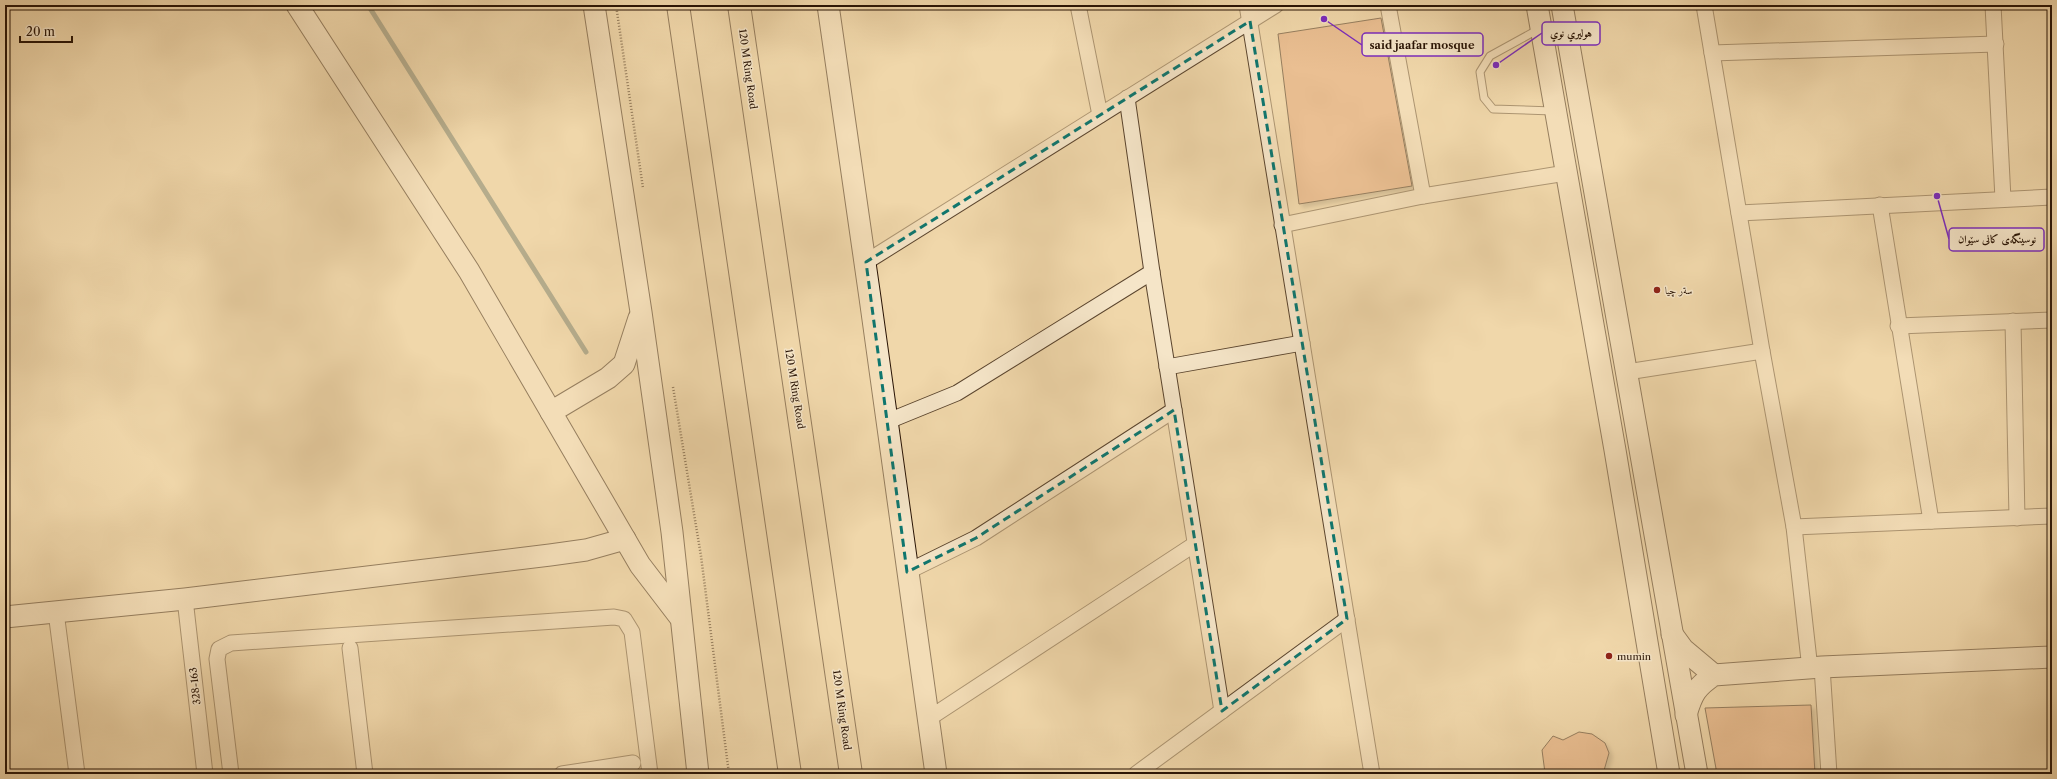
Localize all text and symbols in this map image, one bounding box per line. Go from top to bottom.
scale bar [20,18,72,44]
callout: هوليري نوي [1542,22,1600,45]
text: 20 m [26,24,55,39]
text: هوليري نوي [1550,26,1592,42]
street label: 120 M Ring Road [736,28,760,110]
callout: said jaafar mosque [1362,33,1483,56]
text: said jaafar mosque [1370,38,1475,52]
callout: نوسینگەی کانی سێوان [1949,228,2044,251]
text: نوسینگەی کانی سێوان [1958,232,2036,246]
place label: سةر چيا [1665,284,1693,297]
marker: سةر چيا [1652,285,1662,295]
street label: 120 M Ring Road [782,348,808,430]
place label: mumin [1617,650,1652,663]
marker: mumin [1604,651,1614,661]
street label: 328-163 [187,667,203,705]
street label: 120 M Ring Road [830,669,854,751]

